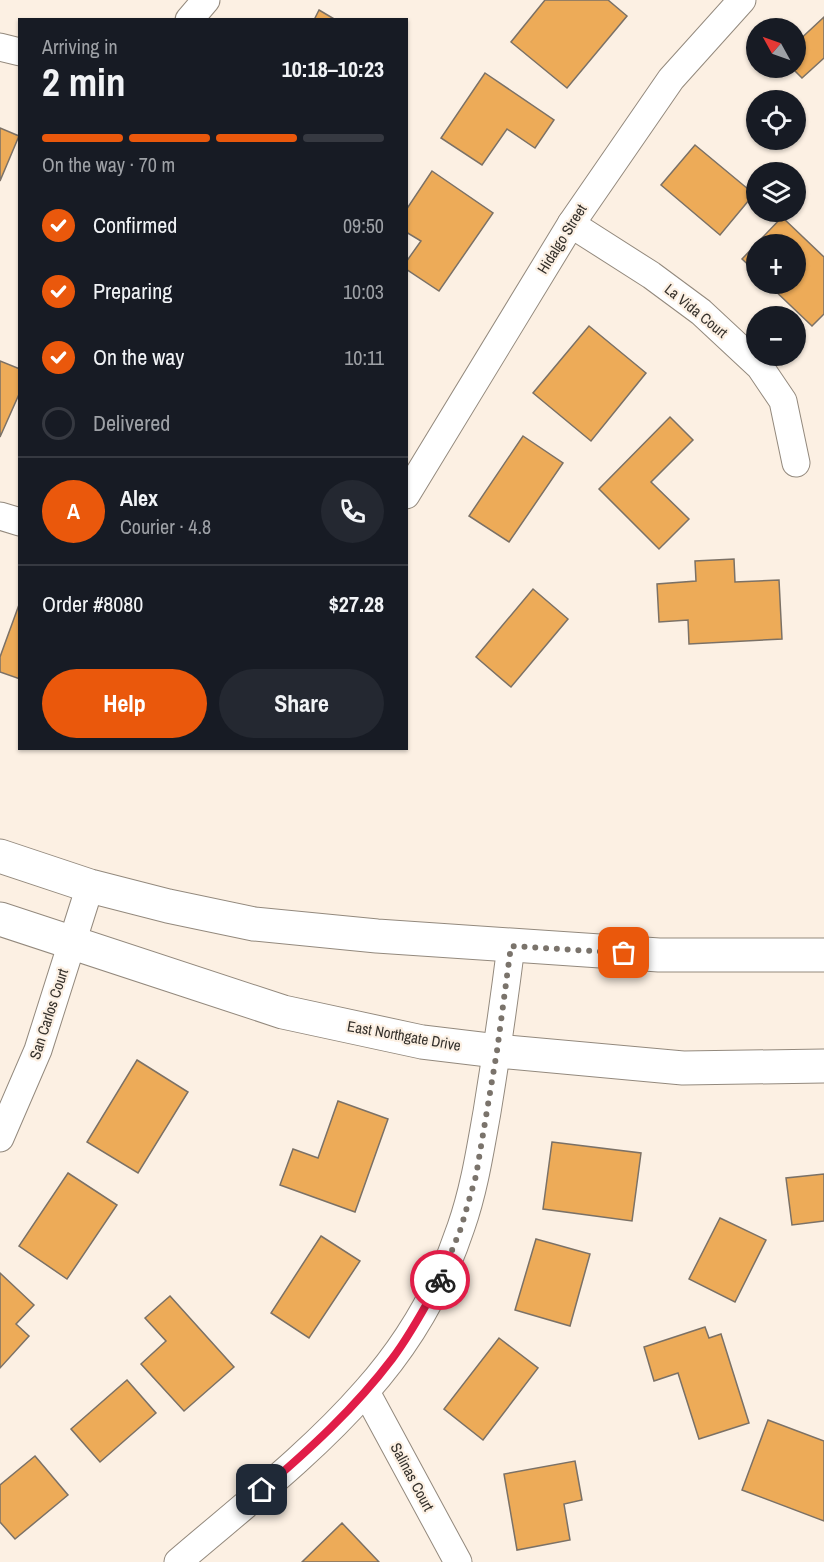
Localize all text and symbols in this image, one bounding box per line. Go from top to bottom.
north arrow [746,18,806,78]
map controls [746,18,806,366]
text: Arriving in [42,33,118,60]
text: 10:18–10:23 [282,54,384,84]
text: 2 min [42,56,126,108]
button: locate [746,90,806,150]
text: On the way · 70 m [42,151,175,178]
button: layers [746,162,806,222]
street label: Hidalgo Street [532,199,592,278]
icon: check [42,209,75,242]
text: Confirmed [93,210,177,240]
text: 09:50 [343,212,384,239]
button: + [746,234,806,294]
icon: check [42,275,75,308]
text: Preparing [93,276,172,306]
text: 10:03 [343,278,384,305]
street label: La Vida Court [660,279,733,343]
button: − [746,306,806,366]
icon: check [42,341,75,374]
text: On the way [93,342,184,372]
text: 10:11 [344,344,384,371]
text: Delivered [93,408,170,438]
button: phone [321,480,384,543]
text: Alex [120,483,158,513]
text: A [67,496,80,526]
text: Courier · 4.8 [120,513,211,540]
text: Order #8080 [42,589,143,619]
text: $27.28 [329,589,384,619]
button: Help [42,669,207,738]
button: Share [219,669,384,738]
pin [598,927,649,978]
icon: bag [607,936,640,969]
street label: San Carlos Court [24,965,73,1062]
street label: East Northgate Drive [346,1015,463,1056]
courier [410,1250,470,1310]
icon: bike [424,1264,457,1297]
street label: Salinas Court [386,1439,439,1515]
pin [236,1464,287,1515]
icon: home [245,1473,278,1506]

